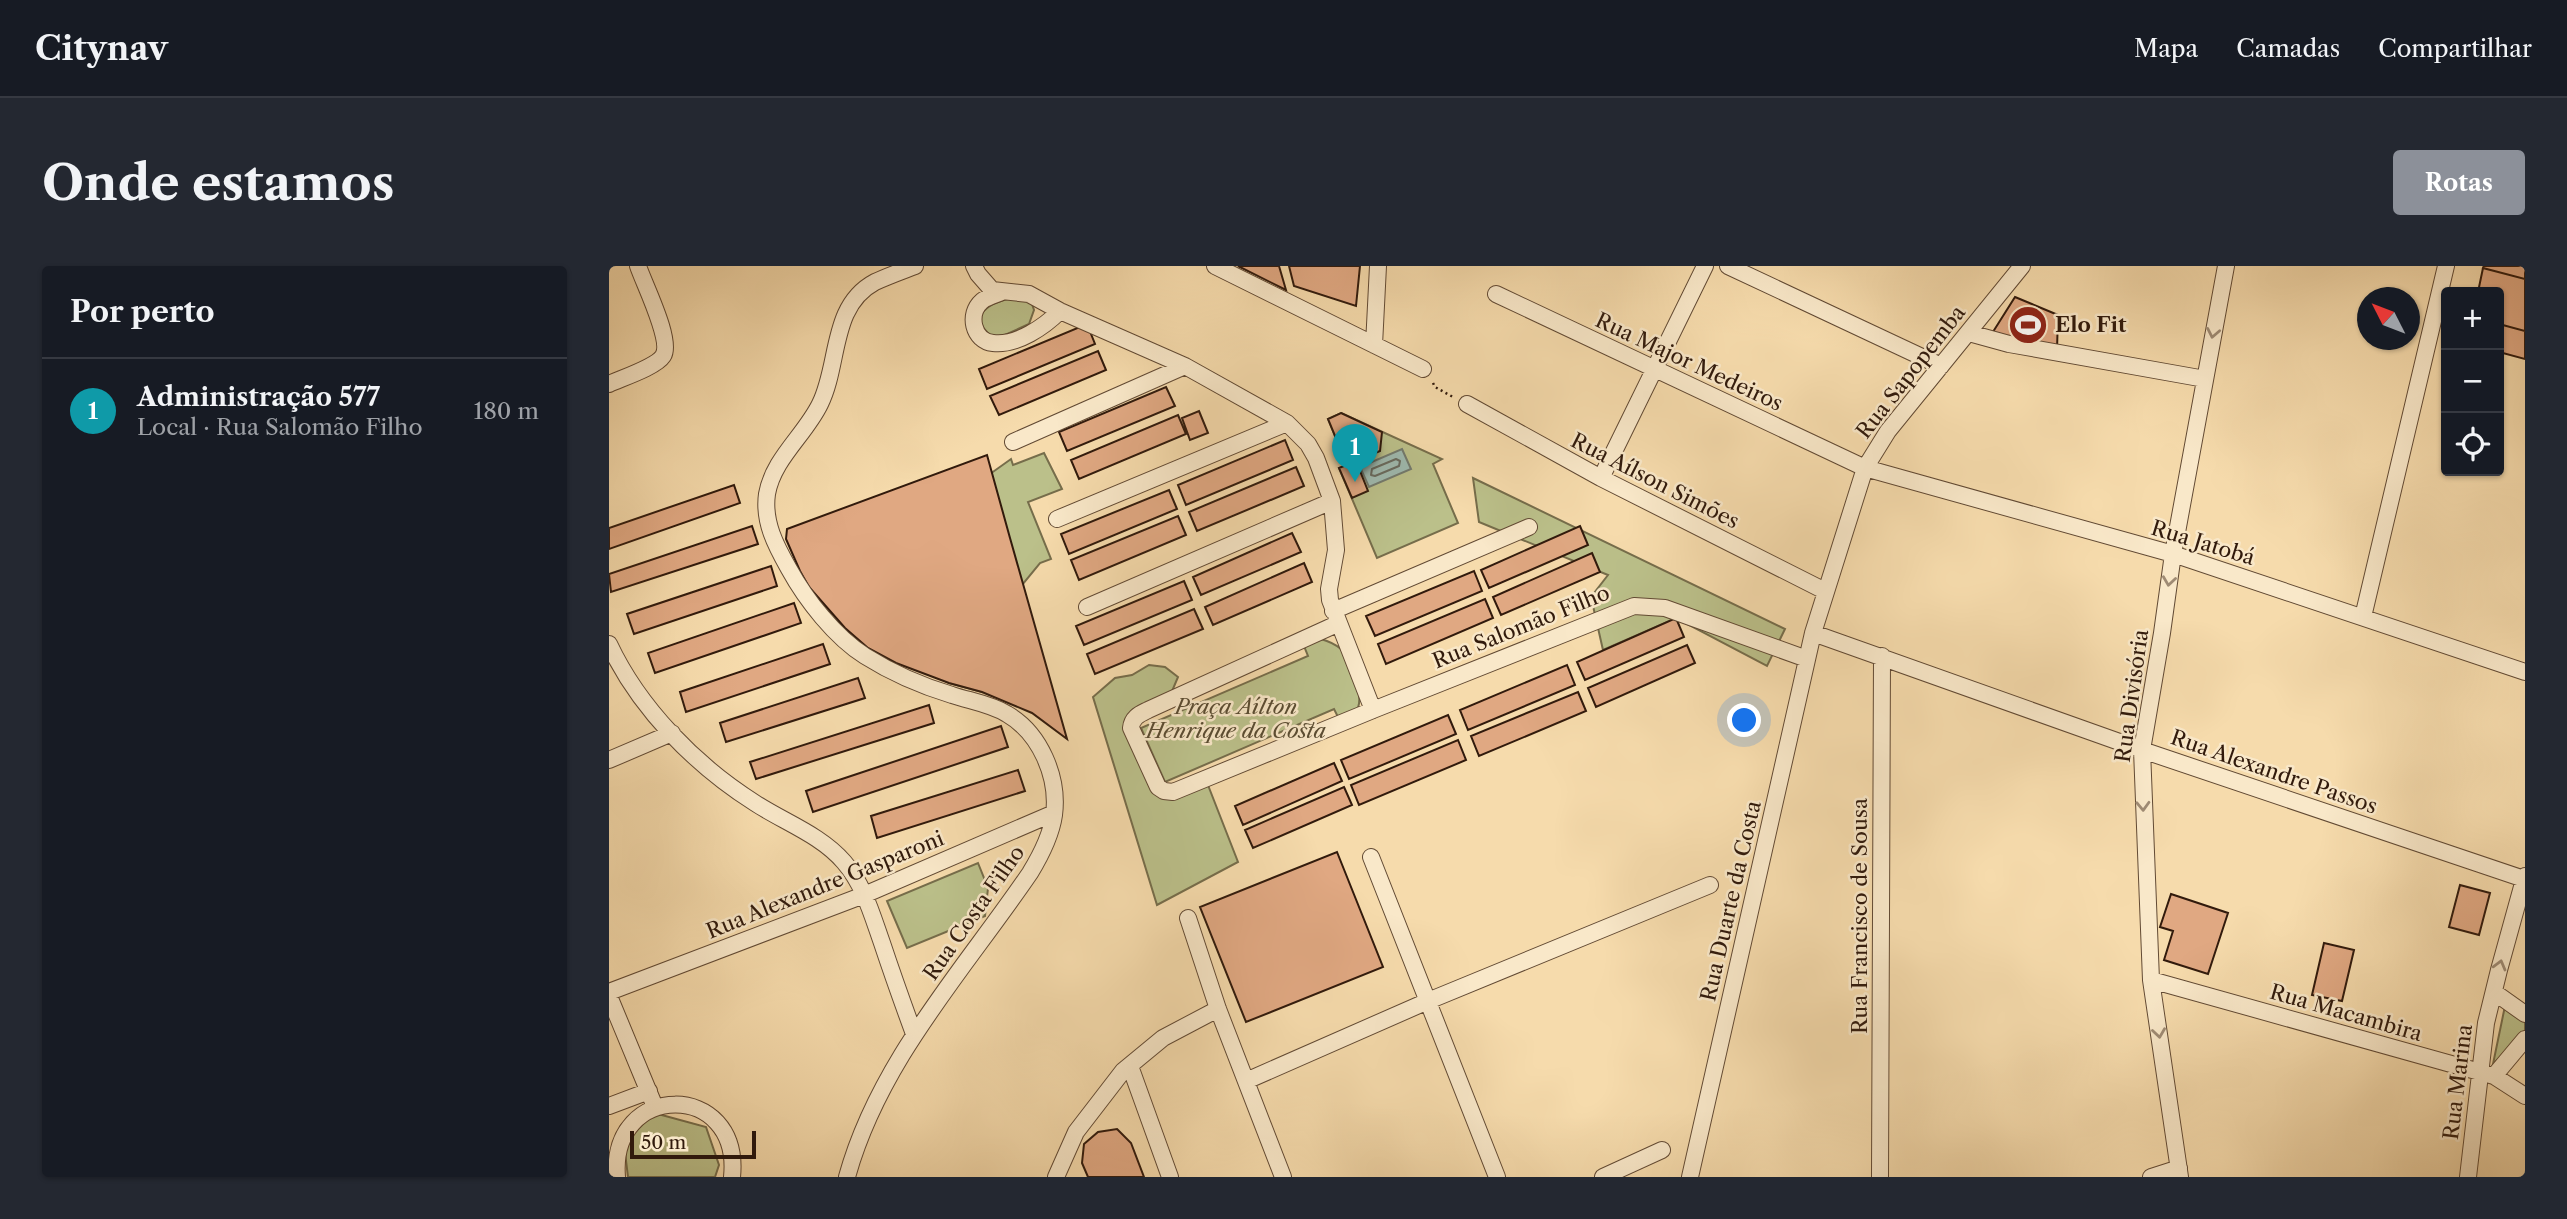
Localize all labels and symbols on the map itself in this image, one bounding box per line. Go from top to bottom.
north arrow [2357,287,2420,350]
street label: Rua Sapopemba [1851,299,1971,443]
sports icon: Elo Fit [2007,304,2049,346]
street label: Rua Major Medeiros [1592,307,1787,416]
place label: Elo Fit [2055,312,2127,337]
one-way arrow [2207,327,2222,339]
pin: 1 [1332,424,1378,482]
street label: Rua Aílson Simões [1567,427,1743,534]
street label: Rua Jatobá [2148,515,2259,570]
one-way arrow [2161,575,2176,587]
street label: Rua Salomão Filho [1429,580,1613,673]
street label: Rua Divisória [2110,627,2153,764]
park label: Praça Aílton Henrique da Costa [1144,694,1327,743]
your location [1727,703,1761,737]
street label: Rua Alexandre Passos [2168,724,2381,819]
street label: Rua Duarte da Costa [1695,797,1766,1004]
street label: Rua Francisco de Sousa [1847,797,1872,1034]
one-way arrow [2135,802,2151,812]
street label: Rua Alexandre Gasparoni [702,825,947,944]
street label: Rua Costa Filho [918,840,1029,985]
one-way arrow [2492,959,2506,971]
street label: Rua Macambira [2267,979,2426,1046]
street label: Rua Marina [2438,1022,2477,1141]
one-way arrow [2151,1027,2166,1039]
scale bar [630,1128,756,1160]

